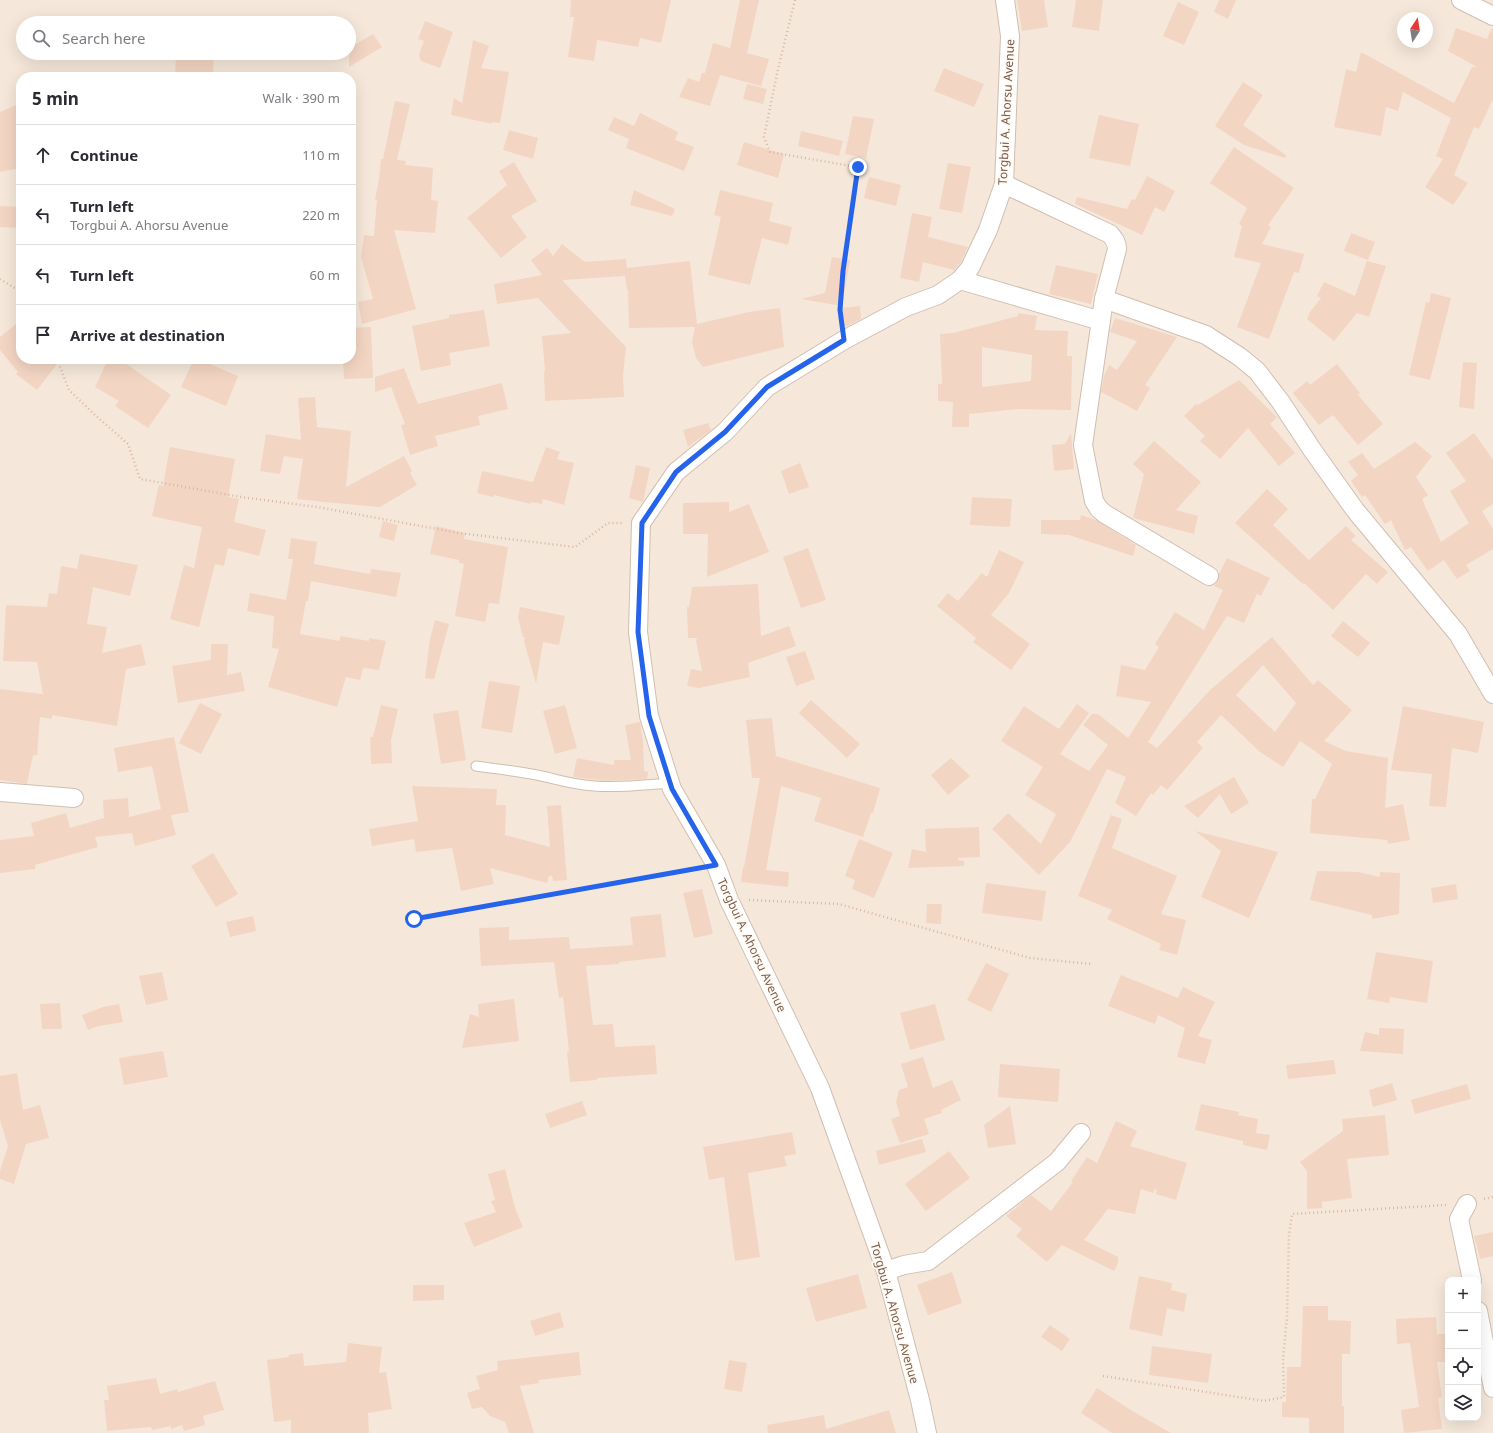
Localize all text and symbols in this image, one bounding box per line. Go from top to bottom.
north arrow [1397,12,1433,48]
search box [16,16,356,60]
icon: search [30,27,52,49]
text: Search here [62,28,145,48]
street label: Torgbui A. Ahorsu Avenue [994,38,1018,185]
text: 5 min [32,87,79,110]
text: Walk · 390 m [262,89,340,107]
icon: ahead [32,144,54,166]
text: Continue [70,145,138,165]
text: 110 m [302,146,340,164]
route end [849,158,867,176]
text: Turn left [70,196,134,216]
icon: left [32,204,54,226]
text: 220 m [302,206,340,224]
text: Torgbui A. Ahorsu Avenue [70,216,228,234]
icon: left [32,264,54,286]
text: Turn left [70,265,134,285]
text: 60 m [310,266,340,284]
icon: arrive [32,324,54,346]
text: Arrive at destination [70,325,225,345]
street label: Torgbui A. Ahorsu Avenue [713,875,791,1015]
route start [405,910,423,928]
street label: Torgbui A. Ahorsu Avenue [867,1240,923,1386]
map controls [1445,1277,1481,1421]
button: + [1445,1277,1481,1313]
button: − [1445,1313,1481,1349]
button: locate [1445,1349,1481,1385]
button: layers [1445,1385,1481,1421]

